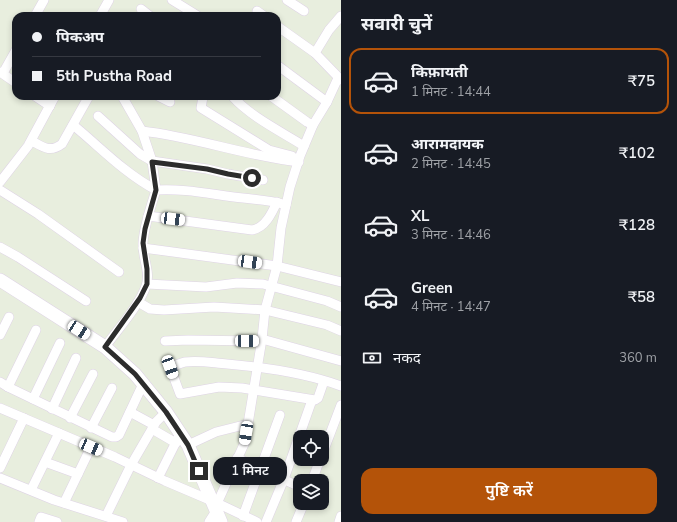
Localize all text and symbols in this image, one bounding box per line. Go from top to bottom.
text: सवारी चुनें [361,12,432,36]
text: पिकअप [56,27,104,47]
text: किफ़ायती [411,62,468,82]
icon: car [363,63,399,99]
text: 5th Pustha Road [56,66,172,86]
text: ₹75 [628,71,655,91]
text: 1 मिनट · 14:44 [411,83,491,101]
text: आरामदायक [411,134,484,154]
icon: car [363,135,399,171]
text: ₹102 [619,143,655,163]
text: 2 मिनट · 14:45 [411,155,491,173]
route start [243,169,261,187]
text: XL [411,206,430,226]
icon: car [363,207,399,243]
car [160,212,186,226]
text: ₹128 [619,215,655,235]
text: 3 मिनट · 14:46 [411,226,491,244]
car [237,254,263,270]
text: Green [411,278,453,298]
icon: car [363,279,399,315]
text: ₹58 [628,287,655,307]
text: 4 मिनट · 14:47 [411,298,491,316]
car [66,318,92,342]
car [235,335,259,347]
icon: cash [361,347,383,369]
text: नकद [393,348,421,368]
text: 360 m [619,349,657,367]
car [160,354,180,380]
car [238,420,254,446]
map controls [293,430,329,510]
button: locate [293,430,329,466]
car [78,437,104,457]
callout: 1 मिनट [213,457,287,485]
route end [190,462,208,480]
text: 1 मिनट [231,462,269,480]
button: पुष्टि करें [361,468,657,514]
button: layers [293,474,329,510]

